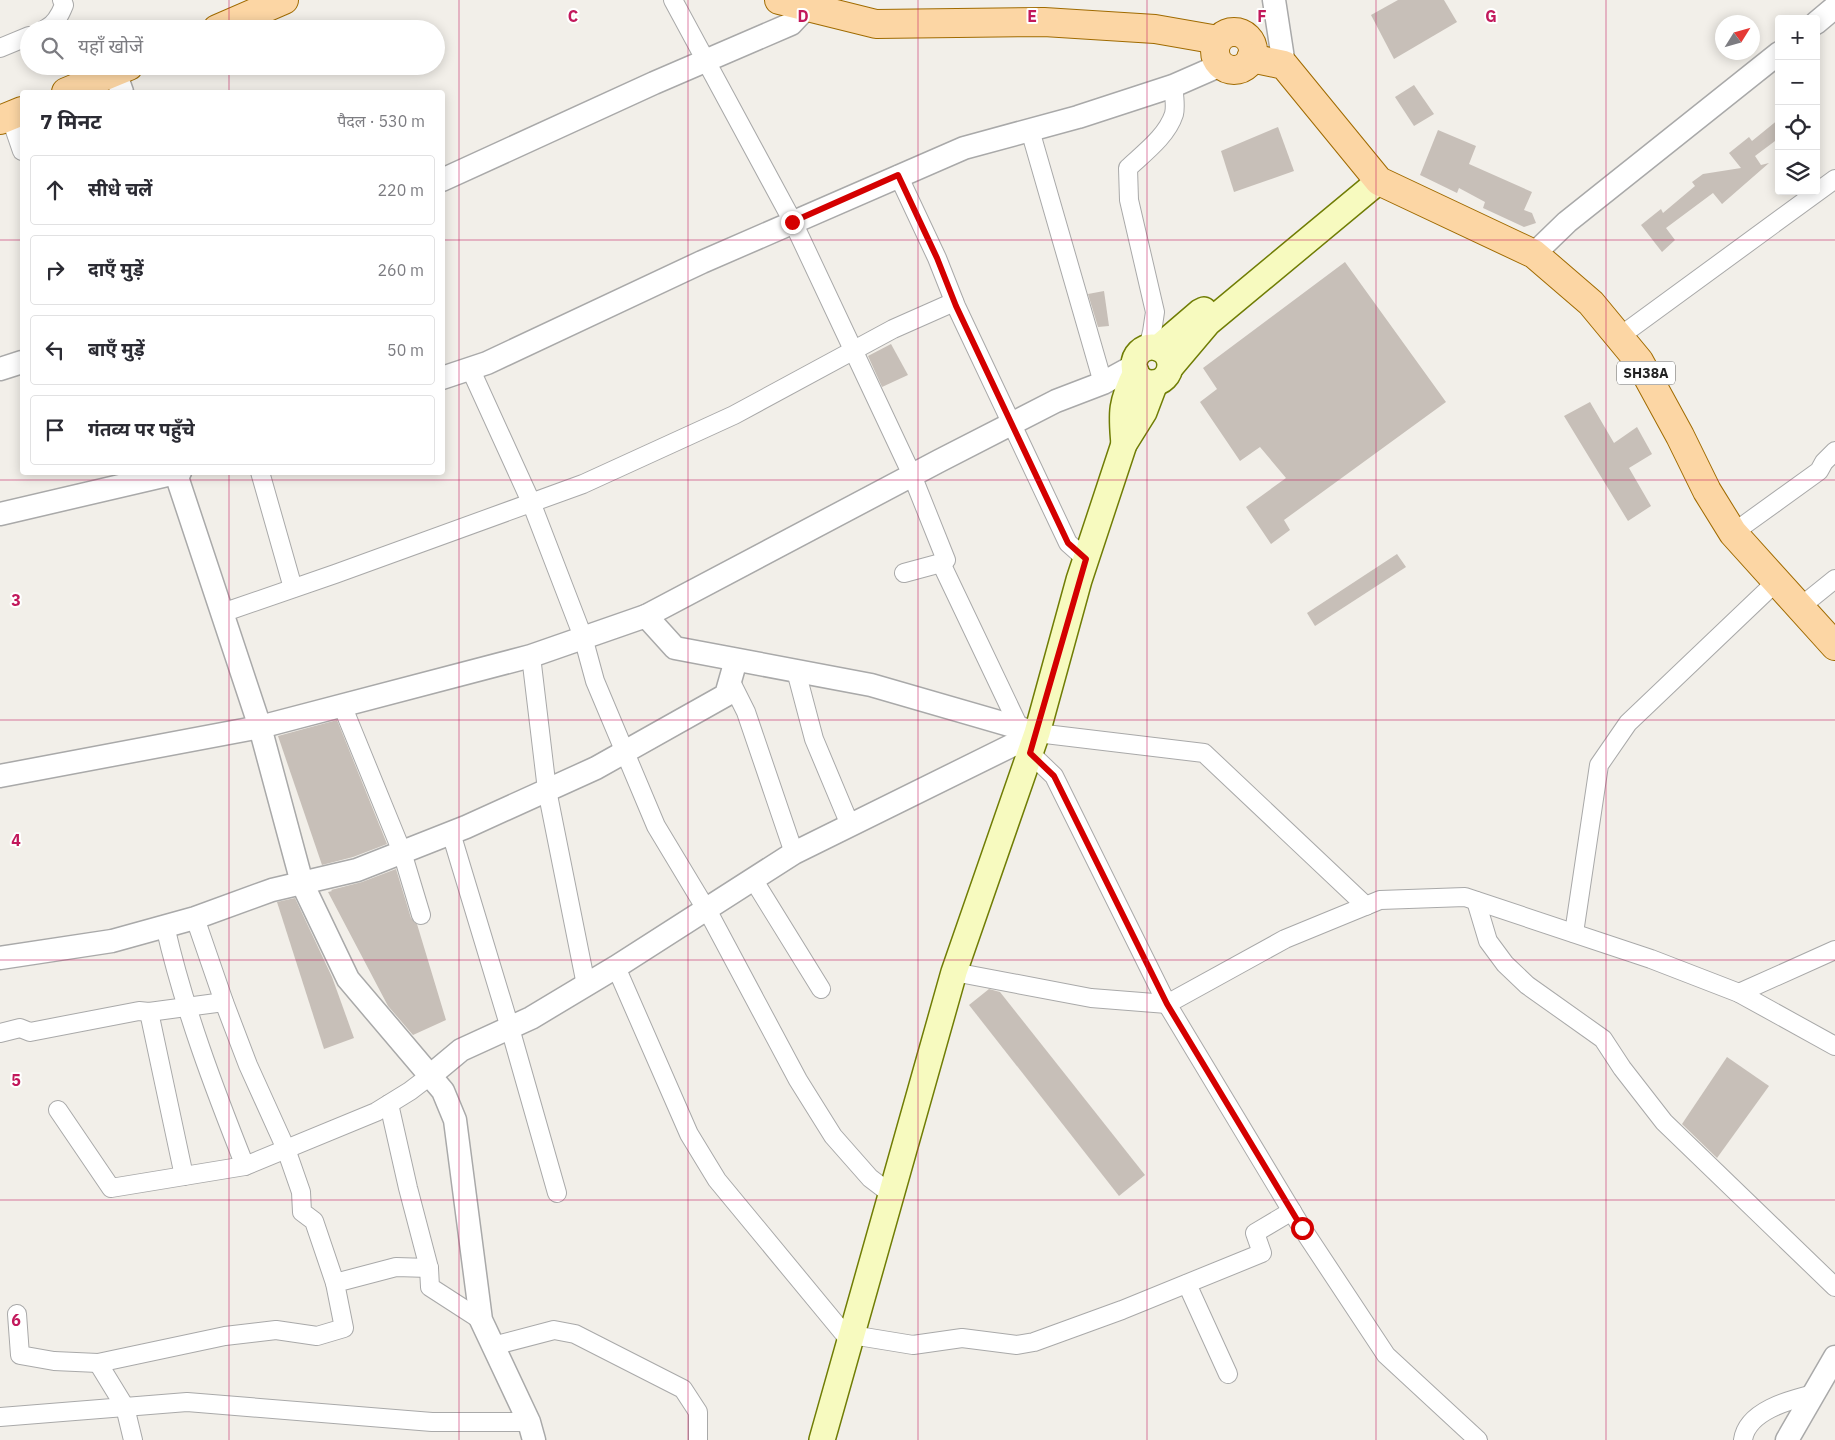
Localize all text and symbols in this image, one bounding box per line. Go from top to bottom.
text: C [568,6,578,26]
text: D [797,6,809,26]
text: E [1027,6,1037,26]
text: F [1257,6,1267,26]
text: G [1485,6,1497,26]
north arrow [1715,15,1760,60]
map controls [1775,15,1820,195]
button: + [1775,15,1820,60]
search box [20,20,445,75]
icon: search [38,34,66,62]
text: यहाँ खोजें [78,34,143,58]
button: − [1775,60,1820,105]
button: locate [1775,105,1820,150]
text: 7 मिनट [40,107,102,135]
text: पैदल · 530 m [337,111,425,131]
button: layers [1775,150,1820,195]
icon: ahead [41,176,69,204]
text: सीधे चलें [88,177,152,201]
text: 220 m [377,180,424,200]
route end [781,211,804,234]
icon: right [41,256,69,284]
text: दाएँ मुड़ें [88,257,144,281]
text: 260 m [377,260,424,280]
icon: left [41,336,69,364]
text: बाएँ मुड़ें [88,337,145,361]
text: 50 m [387,340,424,360]
road number: SH38A [1617,362,1675,384]
icon: arrive [41,416,69,444]
text: गंतव्य पर पहुँचे [88,417,195,441]
text: 3 [11,590,21,610]
text: 4 [11,830,21,850]
text: 5 [11,1070,21,1090]
route start [1291,1217,1314,1240]
text: 6 [11,1310,21,1330]

